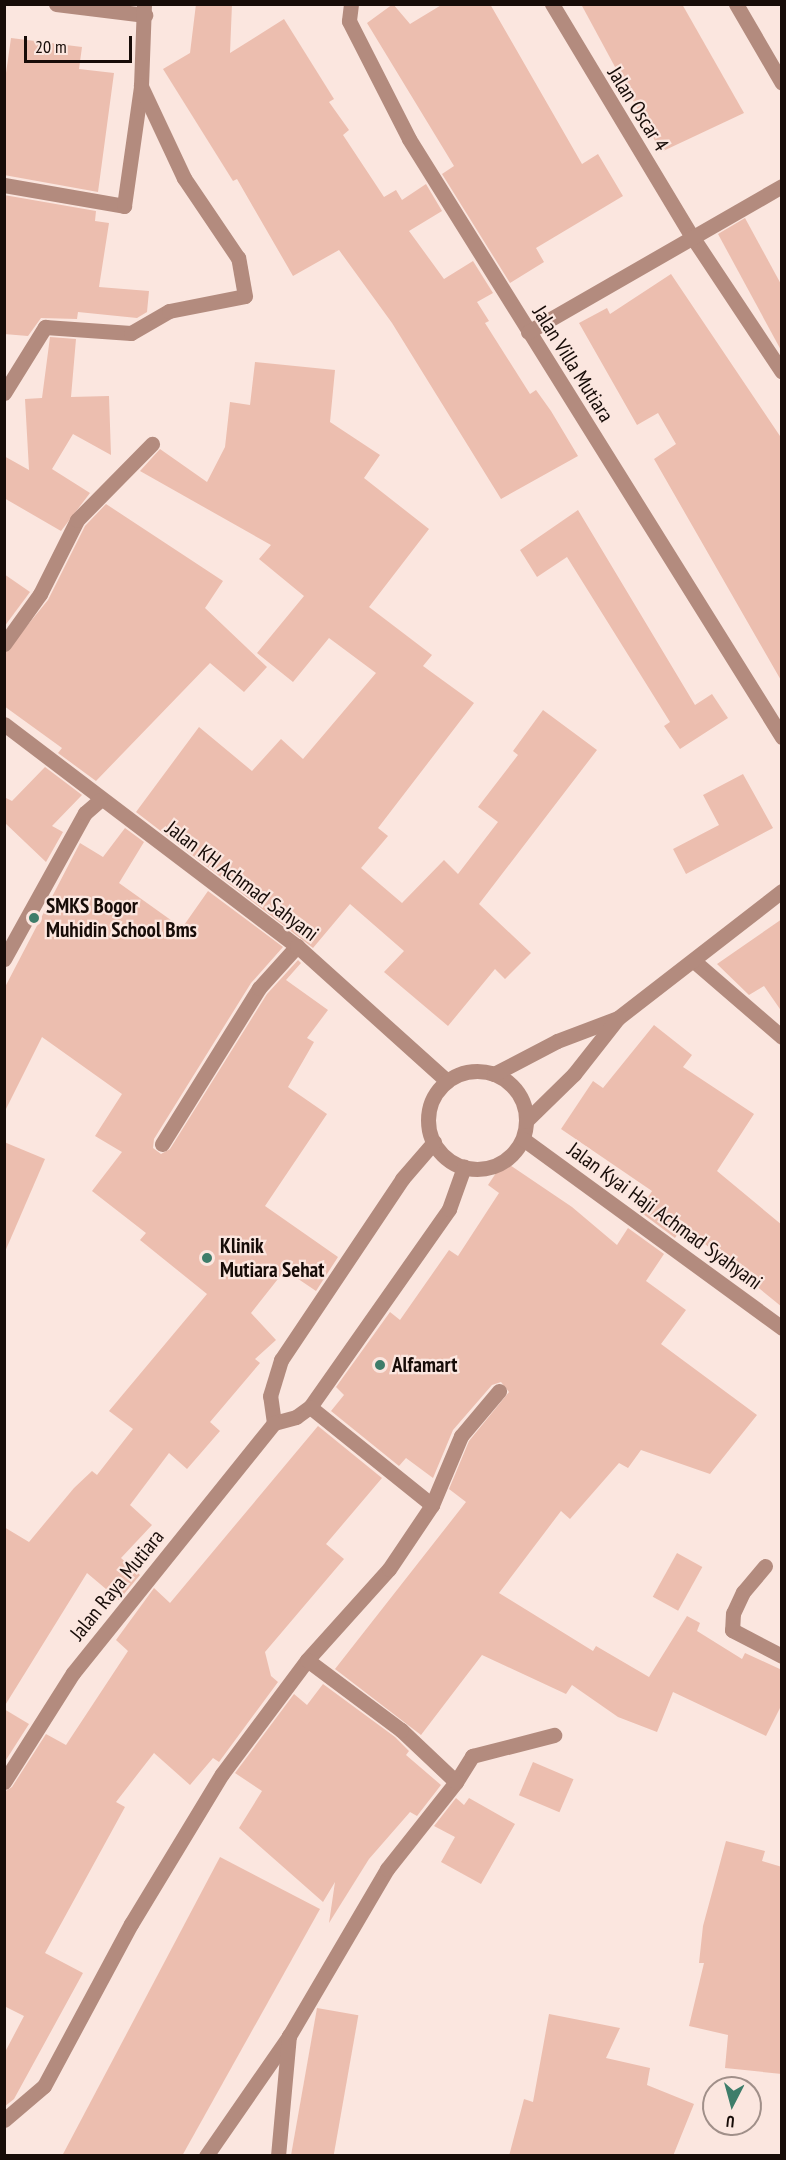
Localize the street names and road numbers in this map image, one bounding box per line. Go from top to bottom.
street label: Jalan Oscar 4 [602,62,674,156]
street label: Jalan Villa Mutiara [527,301,619,427]
street label: Jalan KH Achmad Sahyani [160,815,324,947]
street label: Jalan Kyai Haji Achmad Syahyani [563,1137,767,1295]
street label: Jalan Raya Mutiara [65,1525,169,1645]

